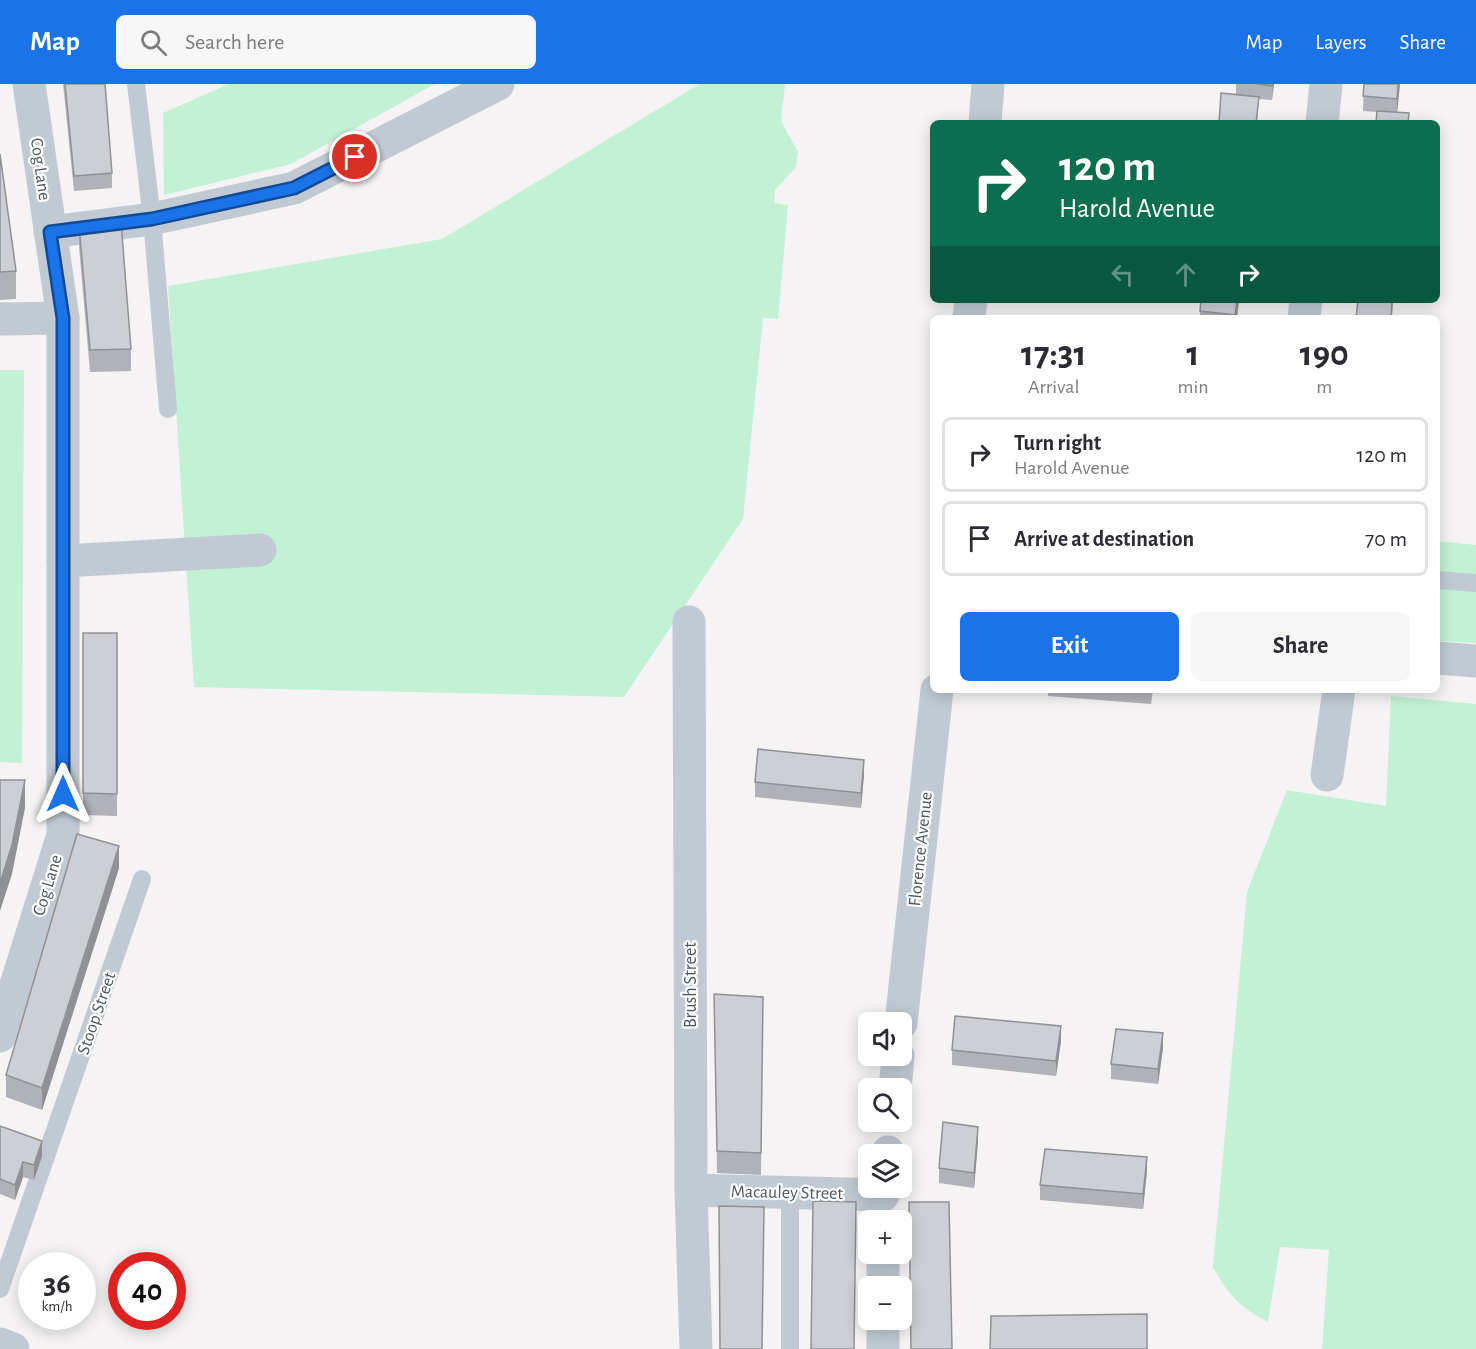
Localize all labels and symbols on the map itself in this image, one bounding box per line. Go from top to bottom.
pin [329,131,380,182]
street label: Cog Lane [27,137,53,201]
position arrow [31,762,95,826]
street label: Florence Avenue [906,791,936,907]
street label: Cog Lane [30,853,66,918]
street label: Brush Street [682,942,700,1028]
street label: Stoop Street [74,969,120,1057]
street label: Macauley Street [731,1183,844,1203]
speed limit sign: 40 [108,1252,186,1330]

